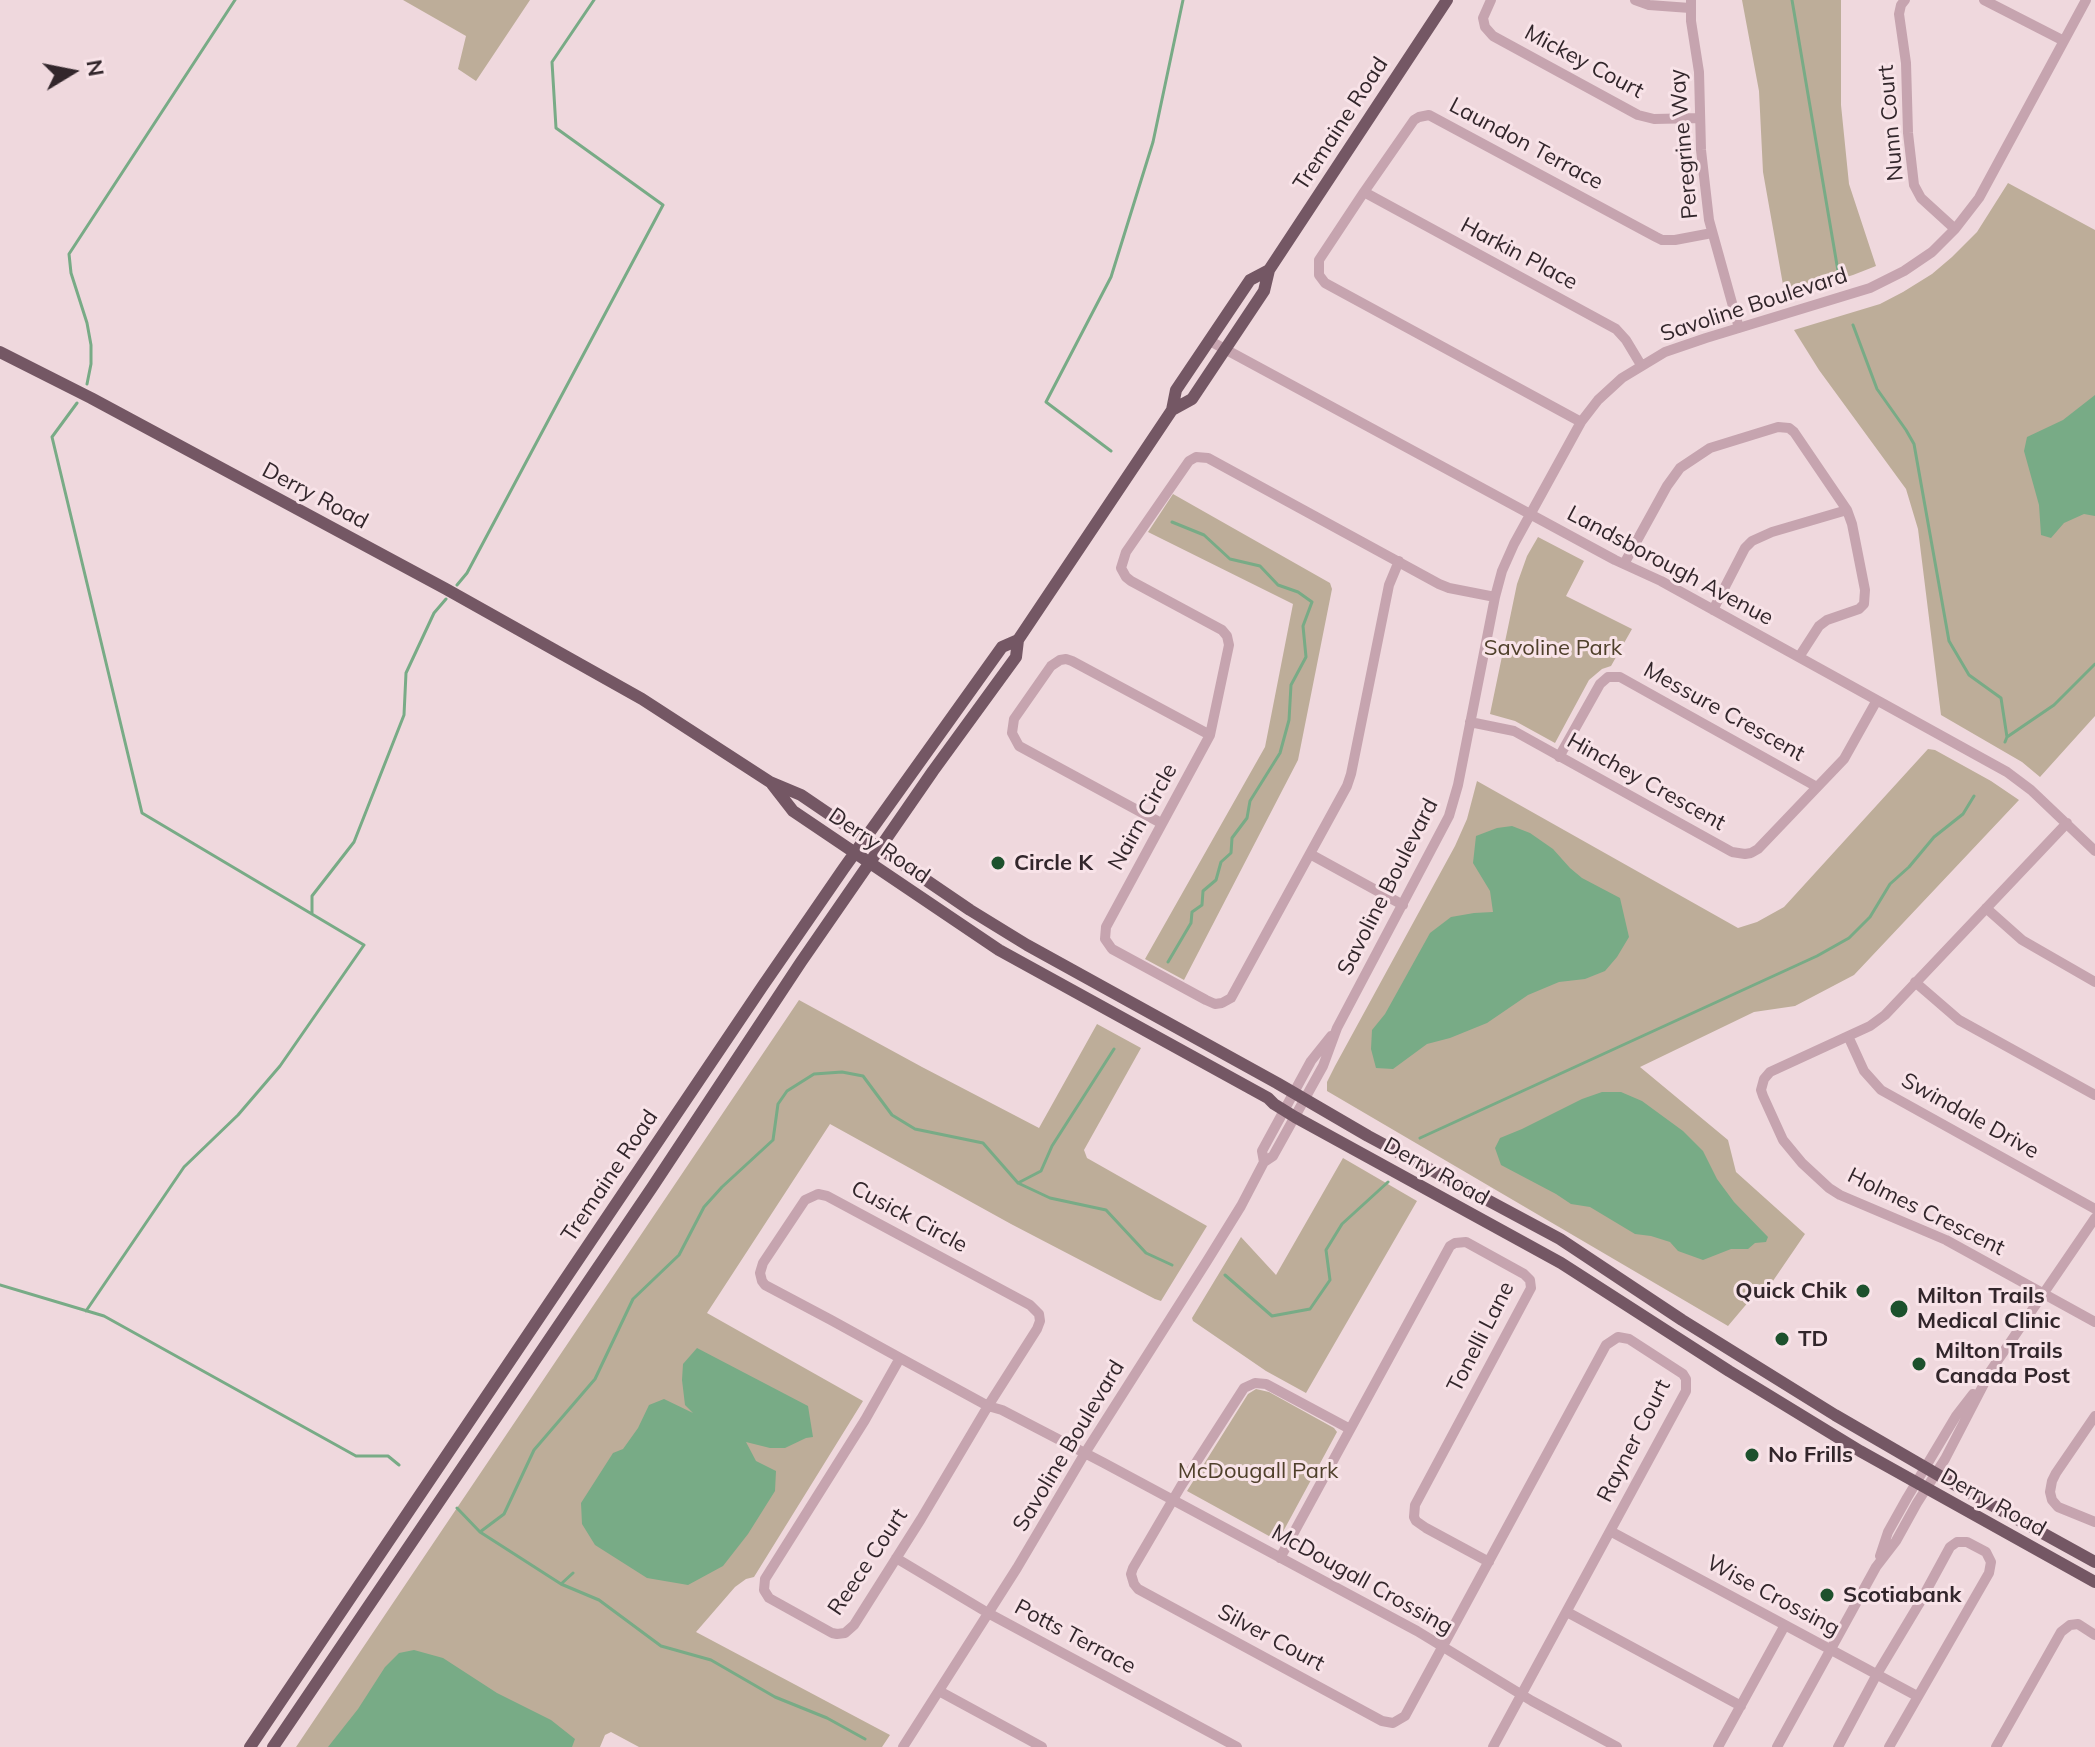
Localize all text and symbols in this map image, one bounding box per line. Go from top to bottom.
street label: Mickey Court [1520,20,1648,104]
north arrow [32,32,112,112]
street label: Tremaine Road [1288,52,1394,196]
text: N [80,57,111,78]
street label: Nunn Court [1873,64,1909,182]
street label: Peregrine Way [1664,68,1704,220]
street label: Laundon Terrace [1445,92,1607,196]
street label: Harkin Place [1456,212,1582,296]
street label: Savoline Boulevard [1657,262,1851,348]
street label: Derry Road [257,457,373,535]
street label: Landsborough Avenue [1562,500,1778,632]
park label: Savoline Park [1484,635,1622,661]
street label: Messure Crescent [1639,657,1809,767]
street label: Hinchey Crescent [1562,728,1730,836]
street label: Nairn Circle [1103,759,1183,875]
street label: Savoline Boulevard [1332,794,1444,980]
street label: Derry Road [823,803,935,889]
place label: Circle K [1014,850,1093,876]
marker: Circle K [989,854,1007,872]
street label: Swindale Drive [1897,1067,2043,1165]
street label: Tremaine Road [556,1105,664,1247]
street label: Derry Road [1379,1132,1493,1212]
street label: Holmes Crescent [1843,1163,2009,1261]
street label: Cusick Circle [846,1175,972,1259]
street label: Tonelli Lane [1442,1277,1520,1397]
place label: Quick Chik [1735,1278,1847,1304]
marker: Quick Chik [1854,1282,1872,1300]
place label: Milton Trails Medical Clinic [1917,1283,2061,1334]
marker: Milton Trails Medical Clinic [1888,1298,1910,1320]
place label: TD [1798,1326,1828,1352]
marker: TD [1773,1330,1791,1348]
place label: Milton Trails Canada Post [1935,1338,2070,1390]
marker: Milton Trails Canada Post [1910,1355,1928,1373]
street label: Savoline Boulevard [1007,1356,1131,1536]
street label: Rayner Court [1592,1375,1676,1507]
place label: No Frills [1768,1442,1853,1468]
marker: No Frills [1743,1446,1761,1464]
park label: McDougall Park [1178,1458,1338,1484]
street label: Derry Road [1936,1463,2050,1543]
street label: Reece Court [823,1504,913,1620]
street label: McDougall Crossing [1267,1519,1457,1641]
street label: Wise Crossing [1702,1550,1844,1642]
place label: Scotiabank [1843,1582,1961,1608]
marker: Scotiabank [1818,1586,1836,1604]
street label: Potts Terrace [1010,1594,1140,1680]
street label: Silver Court [1213,1599,1329,1677]

